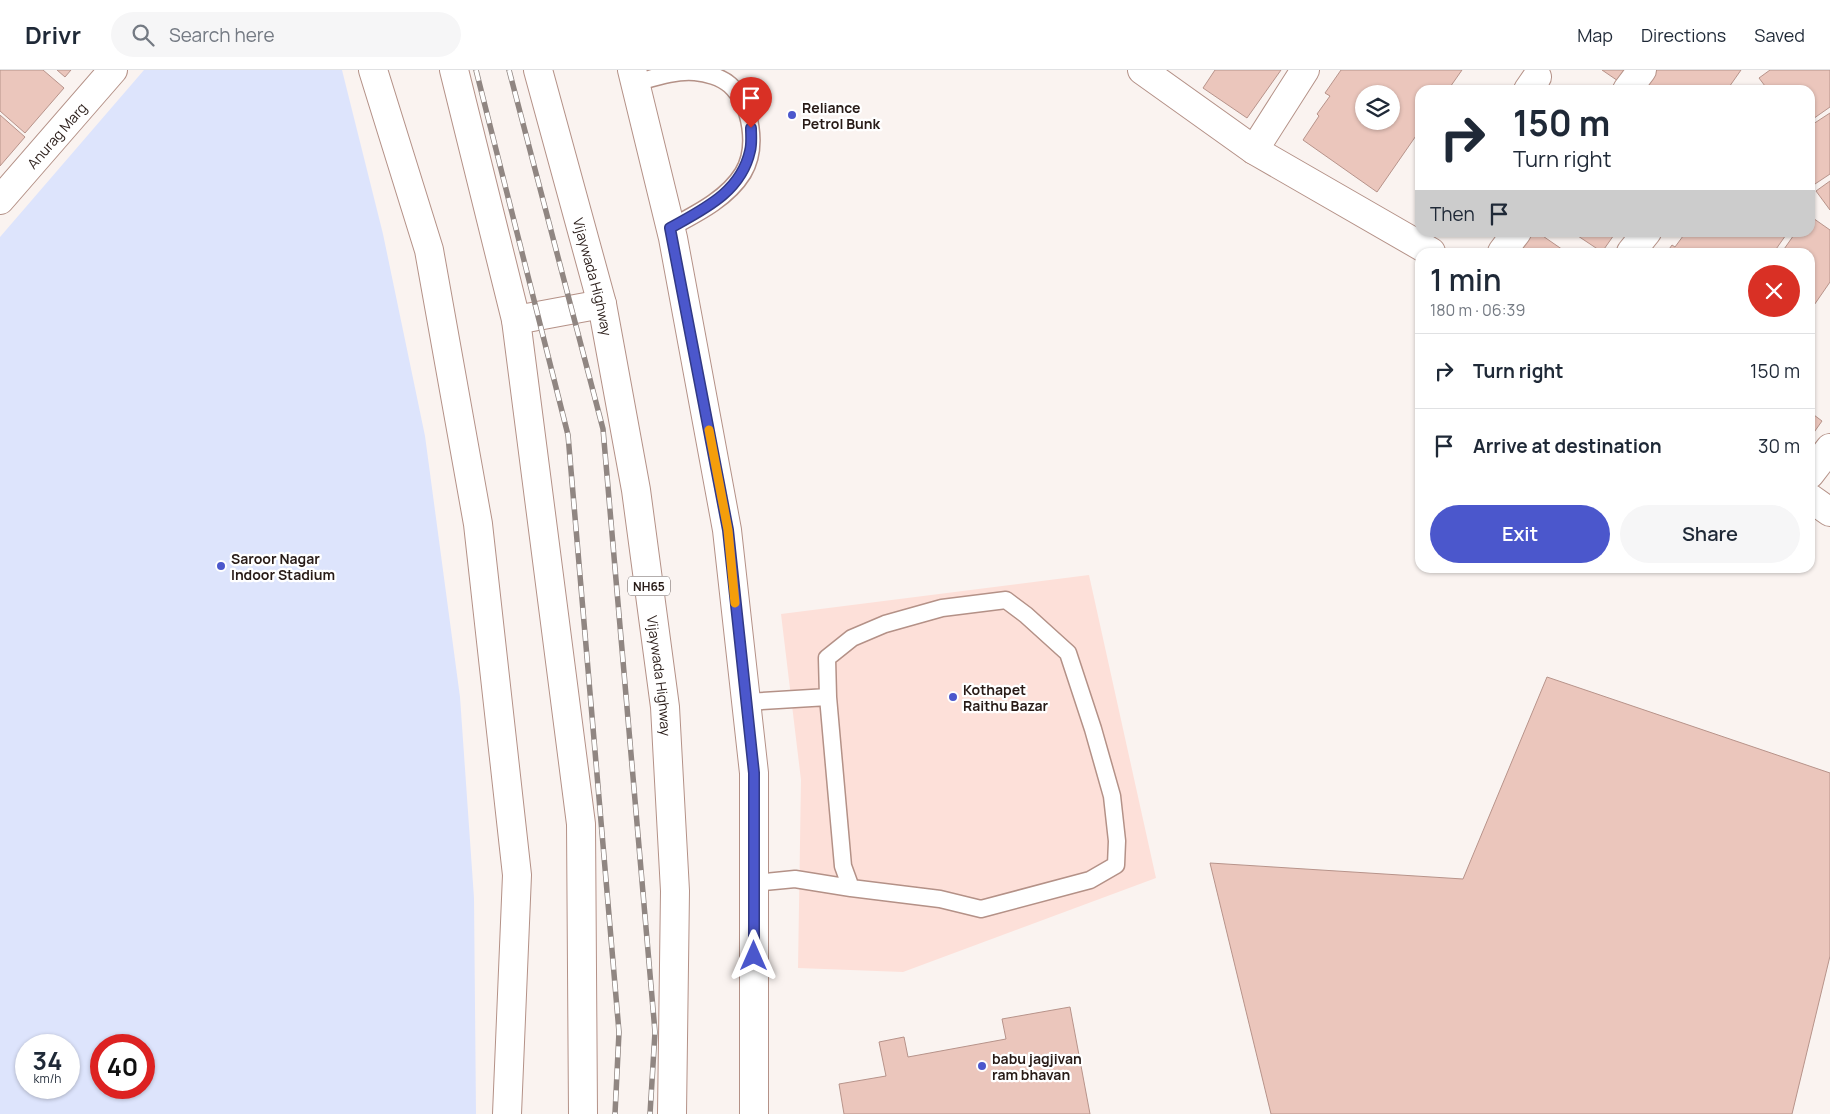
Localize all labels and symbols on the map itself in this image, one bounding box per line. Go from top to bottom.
pin [730,77,772,128]
street label: Anurag Marg [22,98,90,172]
place label: Reliance Petrol Bunk [802,98,880,133]
marker: Reliance Petrol Bunk [786,109,798,121]
street label: Vijaywada Highway [569,215,617,338]
place label: Saroor Nagar Indoor Stadium [231,549,335,584]
marker: Saroor Nagar Indoor Stadium [215,560,227,572]
road number: NH65 [628,576,670,596]
street label: Vijaywada Highway [643,614,676,737]
place label: Kothapet Raithu Bazar [963,680,1049,715]
marker: Kothapet Raithu Bazar [947,691,959,703]
position arrow [727,929,779,981]
speed limit sign: 40 [90,1034,155,1099]
place label: babu jagjivan ram bhavan [992,1049,1082,1084]
marker: babu jagjivan ram bhavan [976,1060,988,1072]

